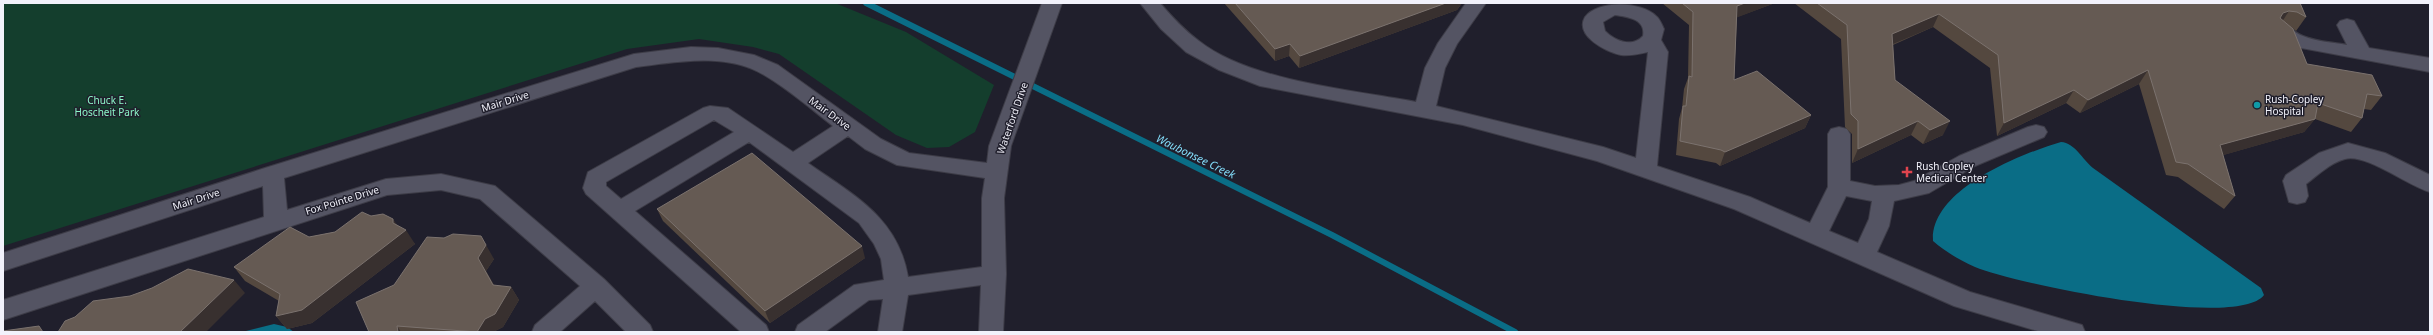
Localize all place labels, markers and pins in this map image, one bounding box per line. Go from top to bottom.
place label: Rush-Copley Hospital [2265,92,2324,118]
marker: Rush-Copley Hospital [2252,100,2262,110]
place label: Rush Copley Medical Center [1916,159,1987,185]
marker: Rush Copley Medical Center [1901,166,1913,178]

